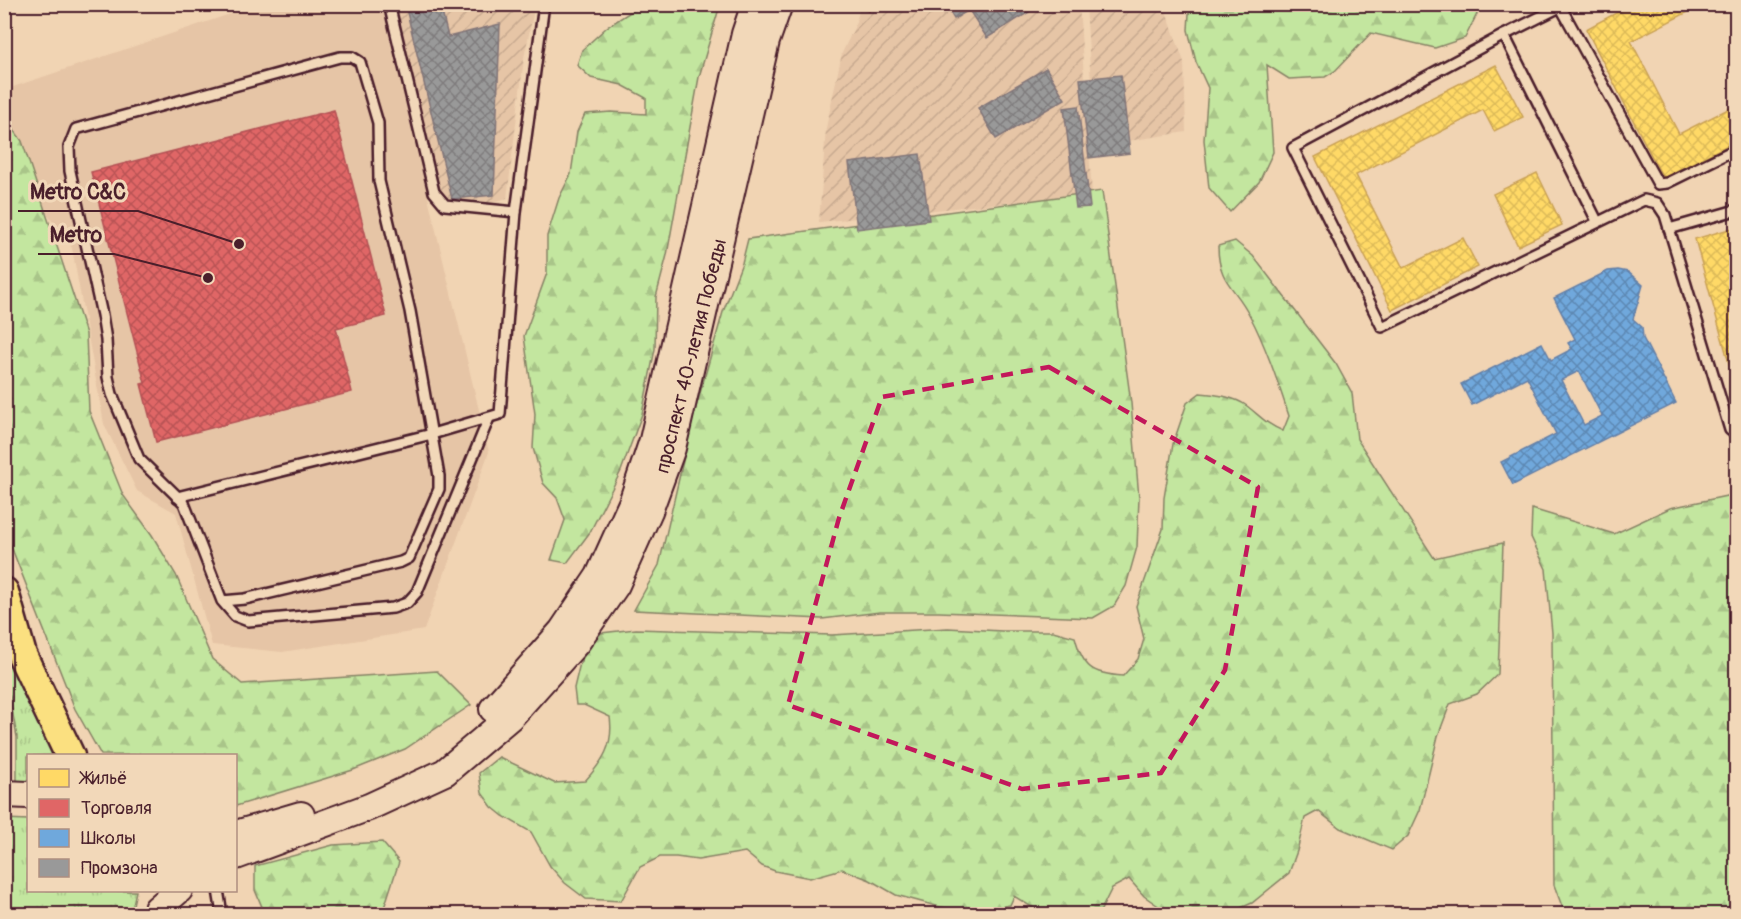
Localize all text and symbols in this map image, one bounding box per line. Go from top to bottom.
callout: Metro C&C [18,172,138,211]
text: Metro C&C [30,179,126,206]
callout: Metro [38,215,114,254]
text: Metro [50,222,103,249]
street label: проспект 40-летия Победы [650,236,732,476]
legend [27,754,237,892]
text: Жильё [78,767,127,790]
text: Торговля [81,797,152,820]
text: Школы [81,827,136,850]
text: Промзона [81,857,158,880]

